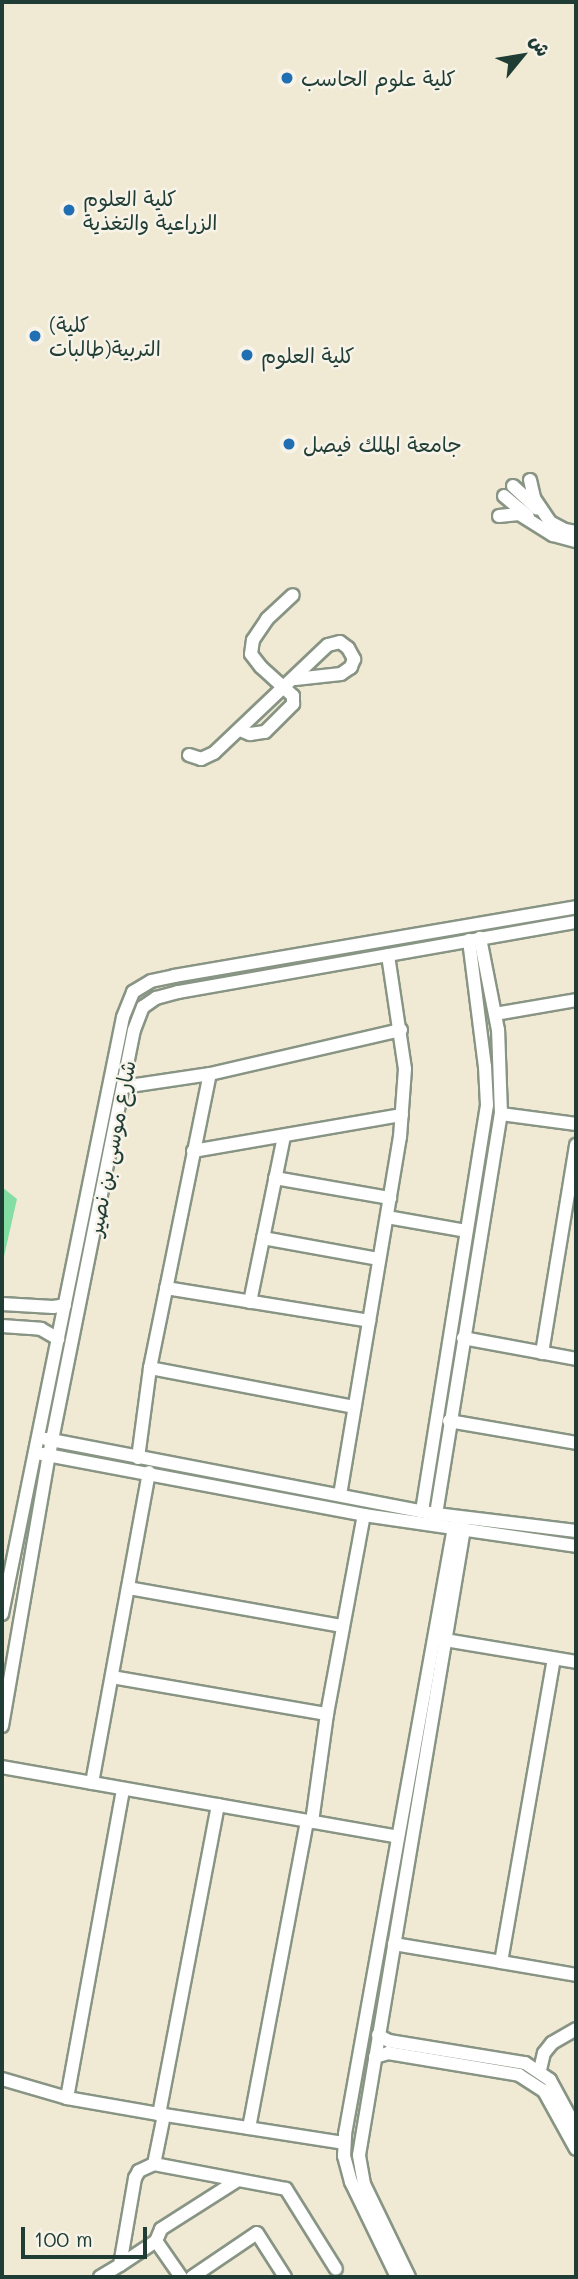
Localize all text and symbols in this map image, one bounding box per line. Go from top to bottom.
north arrow [487,21,557,91]
text: ش [525,30,557,61]
place label: كلية علوم الحاسب [301,65,456,91]
marker: كلية علوم الحاسب [279,70,295,86]
place label: كلية العلوم الزراعية والتغذية [83,185,218,235]
marker: كلية العلوم الزراعية والتغذية [61,202,77,218]
place label: (كلية التربية(طالبات [49,311,161,361]
marker: (كلية التربية(طالبات [27,328,43,344]
place label: كلية العلوم [261,342,355,368]
marker: كلية العلوم [239,347,255,363]
place label: جامعة الملك فيصل [303,431,462,457]
marker: جامعة الملك فيصل [281,436,297,452]
street label: شارع موسى بن نصير [82,1058,140,1238]
scale bar [24,2212,150,2256]
text: 100 m [34,2225,93,2252]

